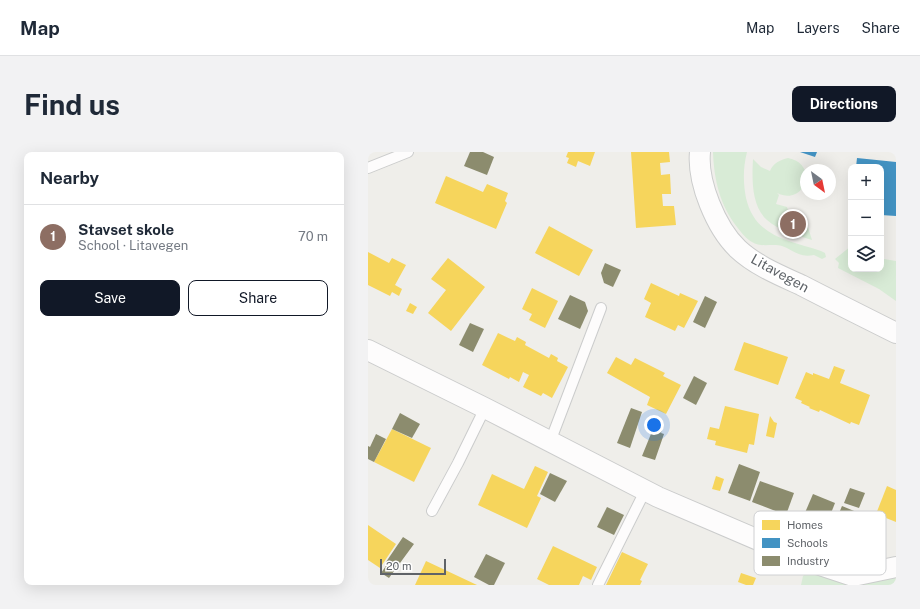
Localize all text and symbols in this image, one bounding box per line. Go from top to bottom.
text: Map [20,17,60,39]
text: Map [746,20,774,36]
text: Layers [796,20,840,36]
text: Share [862,20,900,36]
button: Directions [792,86,896,122]
text: Find us [24,88,120,121]
north arrow [800,164,836,200]
map controls [848,164,884,272]
button: + [848,164,884,200]
text: Nearby [40,168,99,188]
button: − [848,200,884,236]
pin: 1 [780,209,806,239]
text: Stavset skole [78,221,174,238]
text: 1 [50,229,56,244]
text: 70 m [298,229,328,244]
button: layers [848,236,884,272]
text: School · Litavegen [78,238,188,253]
street label: Litavegen [748,251,812,295]
button: Save [40,280,180,316]
button: Share [188,280,328,316]
your location [644,415,664,435]
legend [754,511,886,575]
text: Homes [787,519,823,531]
text: Schools [787,537,828,549]
text: Industry [787,555,830,567]
scale bar [380,557,446,576]
text: 20 m [386,560,411,572]

